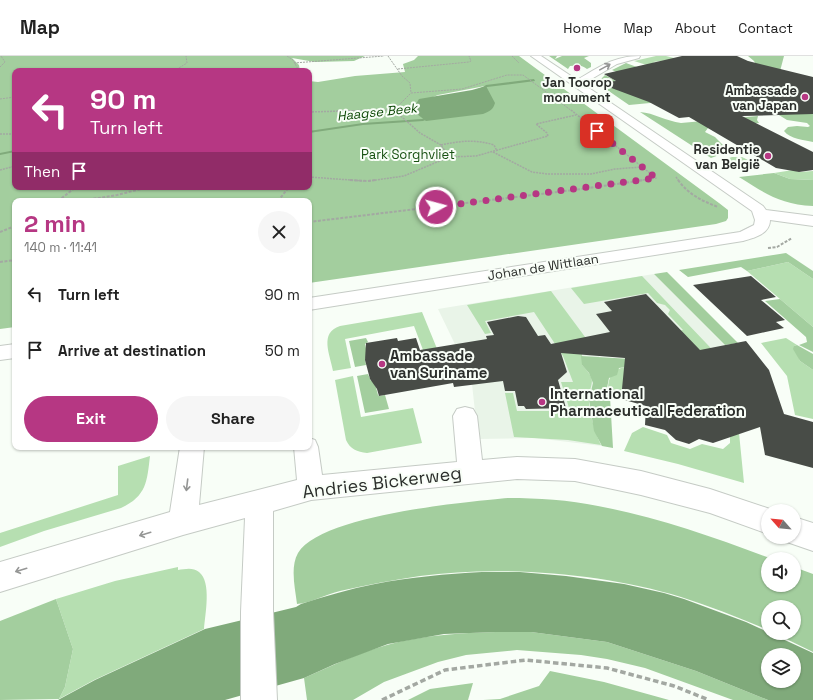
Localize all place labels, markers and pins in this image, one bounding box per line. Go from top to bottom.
marker: Jan Toorop monument [572,63,582,73]
place label: Jan Toorop monument [542,74,612,106]
place label: Ambassade van Japan [725,82,797,114]
marker: Ambassade van Japan [800,92,810,102]
pin [580,114,614,148]
place label: Residentie van België [694,141,760,173]
marker: Residentie van België [763,151,773,161]
place label: Ambassade van Suriname [390,346,488,382]
marker: Ambassade van Suriname [377,359,387,369]
place label: International Pharmaceutical Federation [550,384,745,420]
marker: International Pharmaceutical Federation [537,397,547,407]

